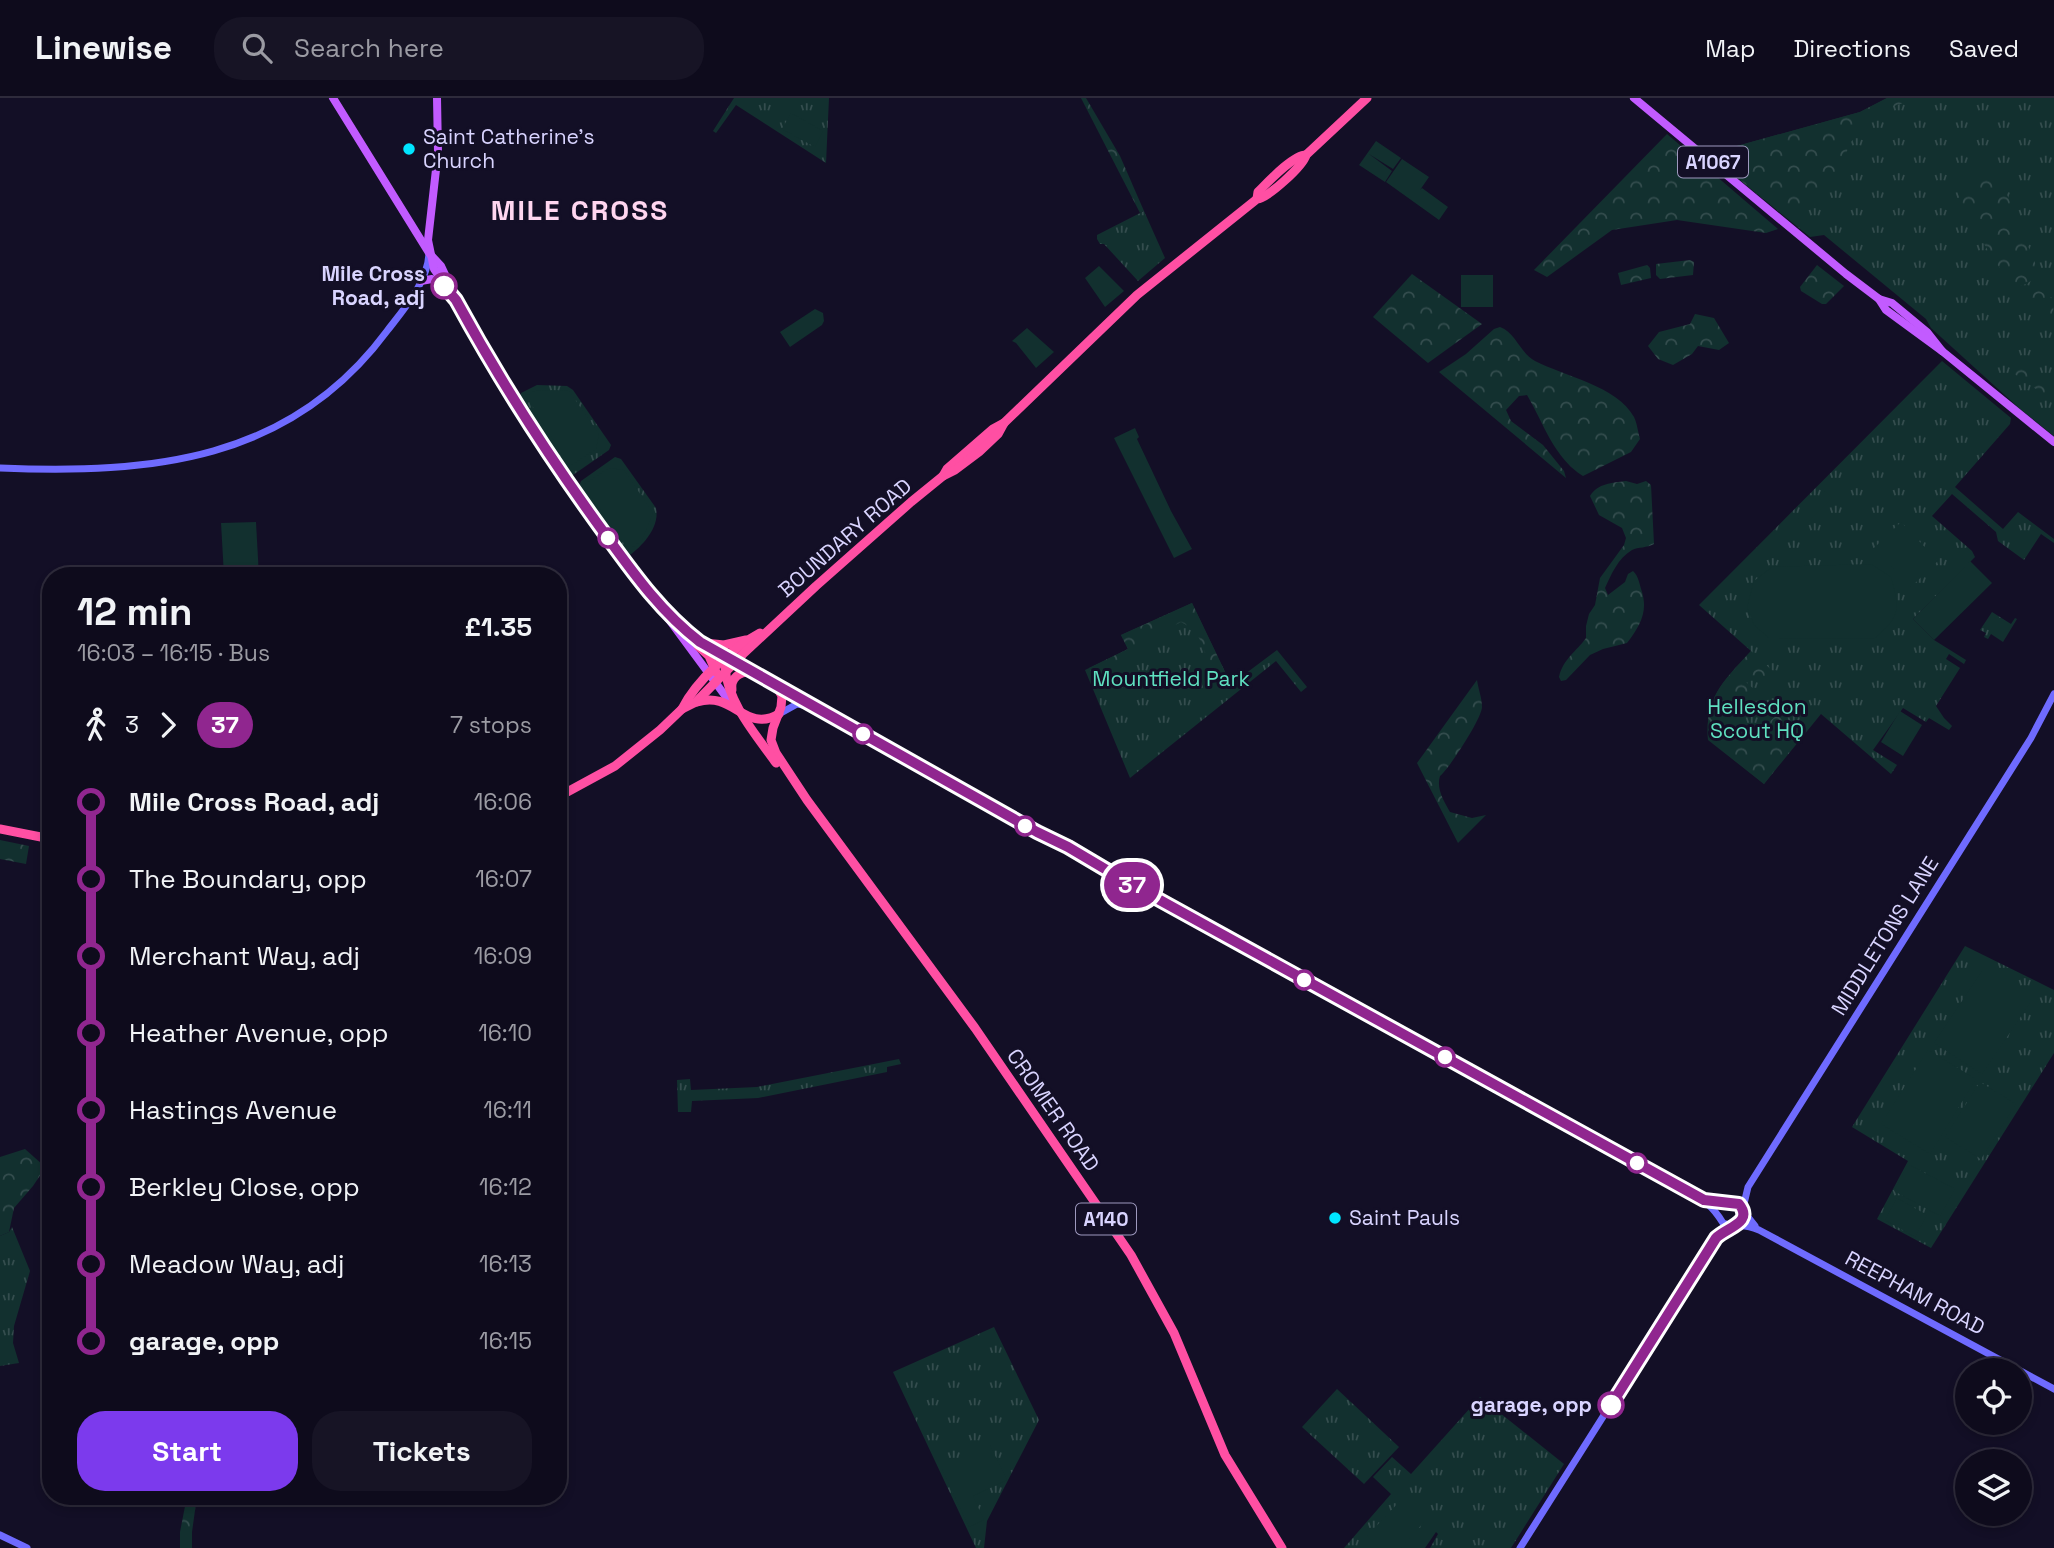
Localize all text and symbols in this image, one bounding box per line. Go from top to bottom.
search box [214,17,704,80]
text: Linewise [35,27,172,69]
icon: search [238,29,276,67]
text: Search here [294,31,444,65]
text: Map [1705,33,1755,64]
text: Directions [1793,33,1911,64]
text: Saved [1949,33,2019,64]
place label: Saint Catherine's Church [423,123,595,174]
marker: Saint Catherine's Church [401,141,417,157]
road number: A1067 [1678,146,1748,178]
district label: MILE CROSS [491,192,669,228]
place label: Mile Cross Road, adj [322,260,425,311]
marker: Mile Cross Road, adj [431,273,457,299]
street label: BOUNDARY ROAD [772,472,917,603]
unlabelled marker [598,528,618,548]
text: 12 min [77,588,192,636]
text: £1.35 [465,610,532,644]
text: 16:03 – 16:15 · Bus [77,638,270,668]
park label: Mountfield Park [1092,665,1250,692]
park label: Hellesdon Scout HQ [1707,693,1807,744]
icon: walk [77,706,115,744]
icon: forward [149,706,187,744]
text: 37 [211,709,239,740]
text: 3 [125,710,139,740]
text: 7 stops [450,710,532,740]
unlabelled marker [853,724,873,744]
text: Mile Cross Road, adj [129,785,379,819]
text: 16:06 [474,787,532,817]
unlabelled marker [1015,816,1035,836]
street label: MIDDLETONS LANE [1825,851,1944,1020]
text: The Boundary, opp [129,862,367,896]
line badge: 37 [1100,862,1164,908]
text: 16:07 [475,864,532,894]
text: 37 [1118,869,1146,900]
text: Merchant Way, adj [129,939,360,973]
text: 16:09 [474,941,532,971]
unlabelled marker [1294,970,1314,990]
text: Heather Avenue, opp [129,1016,389,1050]
text: 16:10 [478,1018,532,1048]
street label: CROMER ROAD [1001,1043,1106,1176]
unlabelled marker [1435,1047,1455,1067]
text: Hastings Avenue [129,1093,337,1127]
text: 16:11 [483,1095,532,1125]
unlabelled marker [1627,1153,1647,1173]
text: Berkley Close, opp [129,1170,360,1204]
text: 16:12 [479,1172,532,1202]
road number: A140 [1076,1204,1136,1234]
place label: Saint Pauls [1349,1204,1460,1231]
marker: Saint Pauls [1327,1210,1343,1226]
street label: REEPHAM ROAD [1841,1244,1990,1341]
text: Meadow Way, adj [129,1247,345,1281]
text: 16:13 [479,1249,532,1279]
text: garage, opp [129,1324,279,1358]
text: 16:15 [479,1326,532,1356]
map controls [1955,1358,2032,1526]
button: locate [1955,1358,2032,1435]
place label: garage, opp [1471,1391,1592,1418]
marker: garage, opp [1598,1392,1624,1418]
button: Start [77,1411,298,1491]
button: Tickets [312,1411,532,1491]
button: layers [1955,1449,2032,1526]

